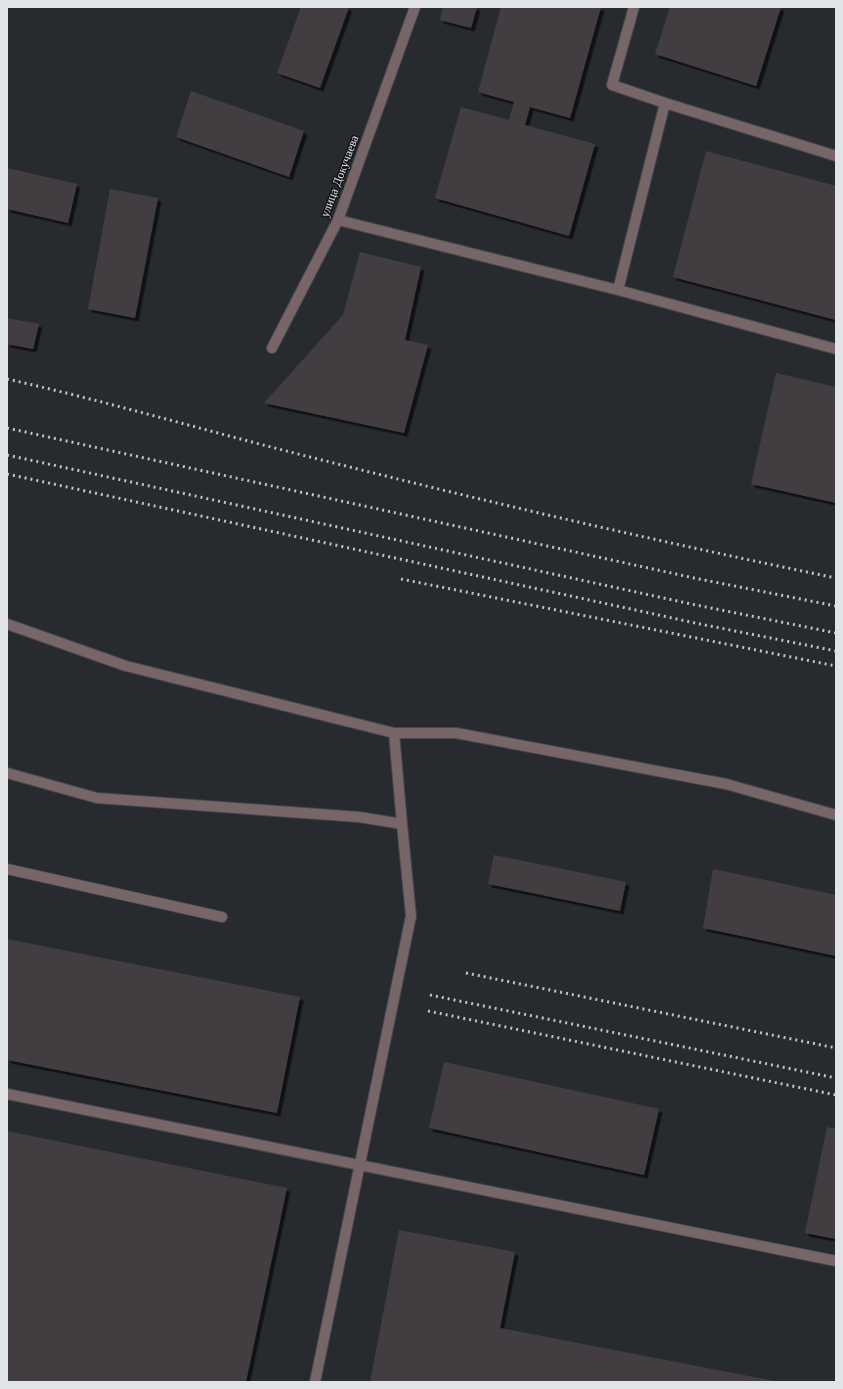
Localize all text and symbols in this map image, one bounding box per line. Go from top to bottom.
street label: улица Докучаева [317,132,362,219]

